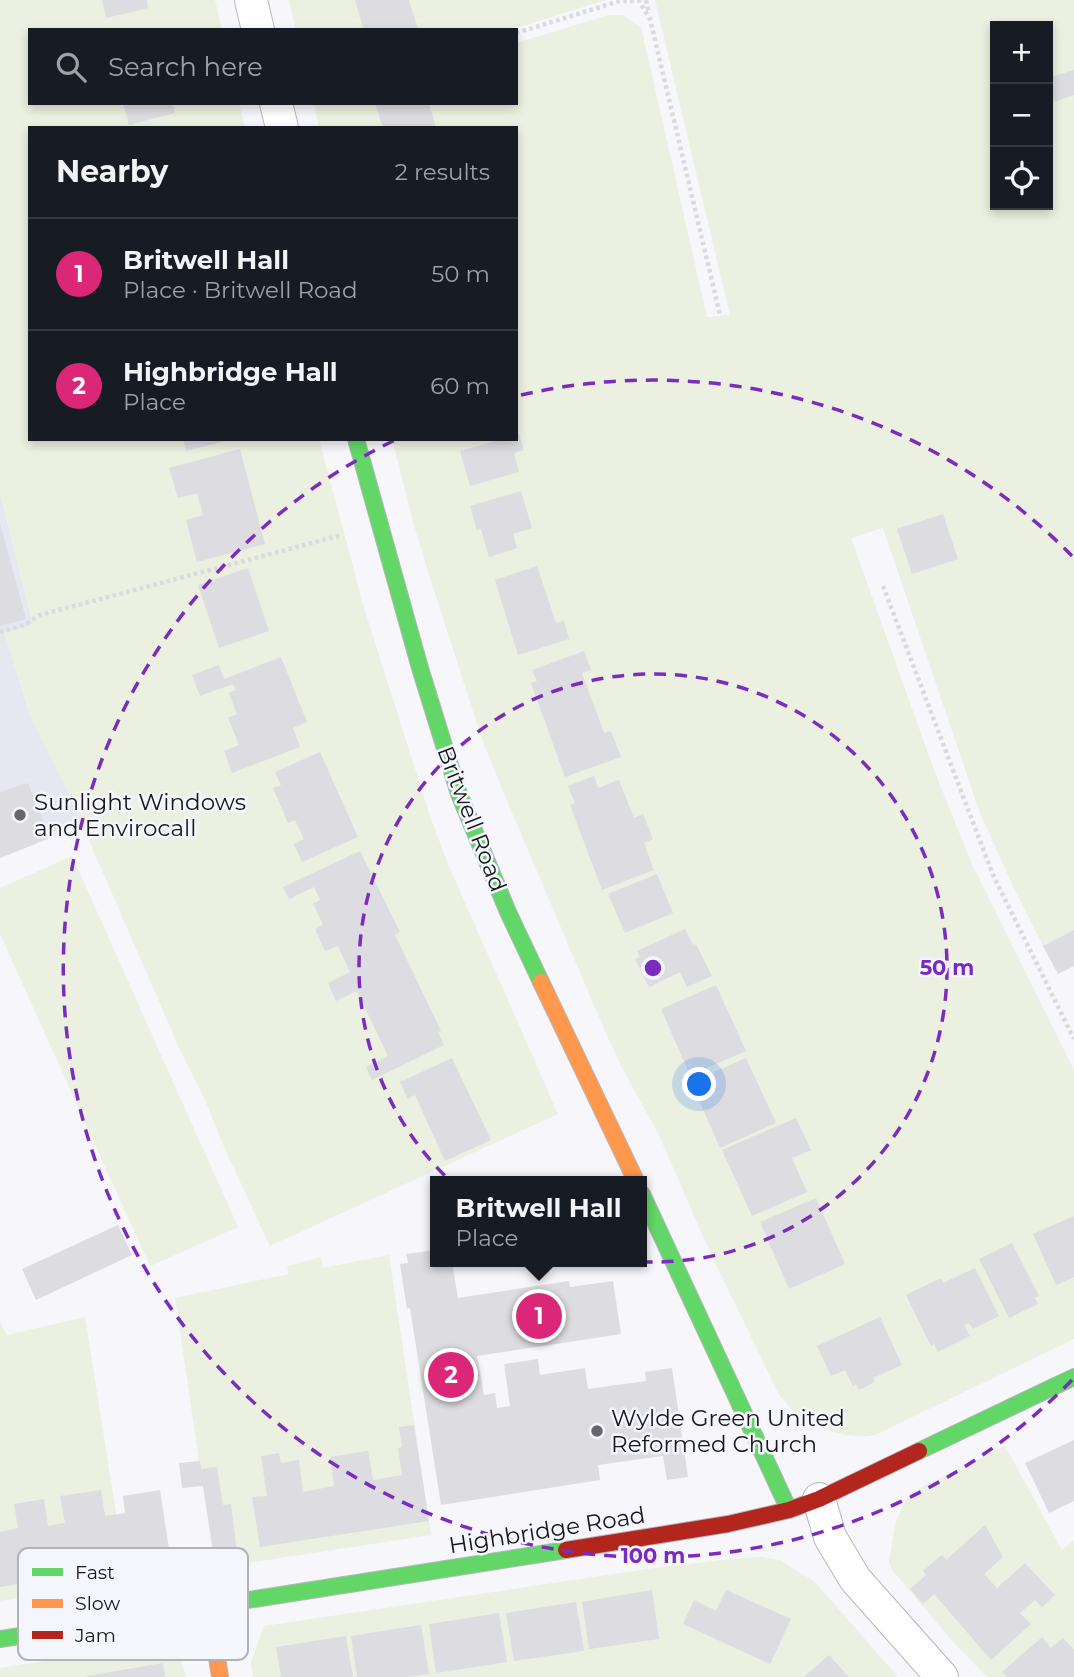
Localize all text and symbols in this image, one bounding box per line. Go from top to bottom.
map controls [990,21,1053,210]
button: + [990,21,1053,84]
search box [28,28,518,105]
icon: search [52,48,90,86]
text: Search here [108,51,263,83]
button: − [990,84,1053,147]
button: locate [990,147,1053,210]
text: Nearby [56,153,168,190]
text: 2 results [395,158,490,186]
text: Britwell Hall [123,244,289,276]
text: 1 [74,260,84,288]
text: 50 m [431,260,490,288]
text: Place · Britwell Road [123,276,358,304]
text: Highbridge Hall [123,356,338,388]
text: 2 [72,372,86,400]
text: 60 m [430,372,490,400]
text: Place [123,388,186,416]
street label: Britwell Road [431,742,513,896]
place label: Sunlight Windows and Envirocall [34,788,246,842]
marker: Sunlight Windows and Envirocall [12,807,28,823]
text: 50 m [920,955,974,980]
centre of rings [641,956,665,980]
your location [682,1067,716,1101]
popup [430,1176,647,1267]
text: Britwell Hall [456,1192,621,1224]
text: Place [456,1224,518,1252]
pin: 1 [516,1290,562,1342]
pin: 2 [428,1349,474,1401]
place label: Wylde Green United Reformed Church [611,1404,845,1458]
marker: Wylde Green United Reformed Church [589,1423,605,1439]
street label: Highbridge Road [447,1501,647,1559]
text: 100 m [621,1543,685,1568]
legend [18,1548,248,1660]
text: Fast [75,1561,115,1584]
text: Slow [75,1592,120,1615]
text: Jam [74,1624,116,1647]

